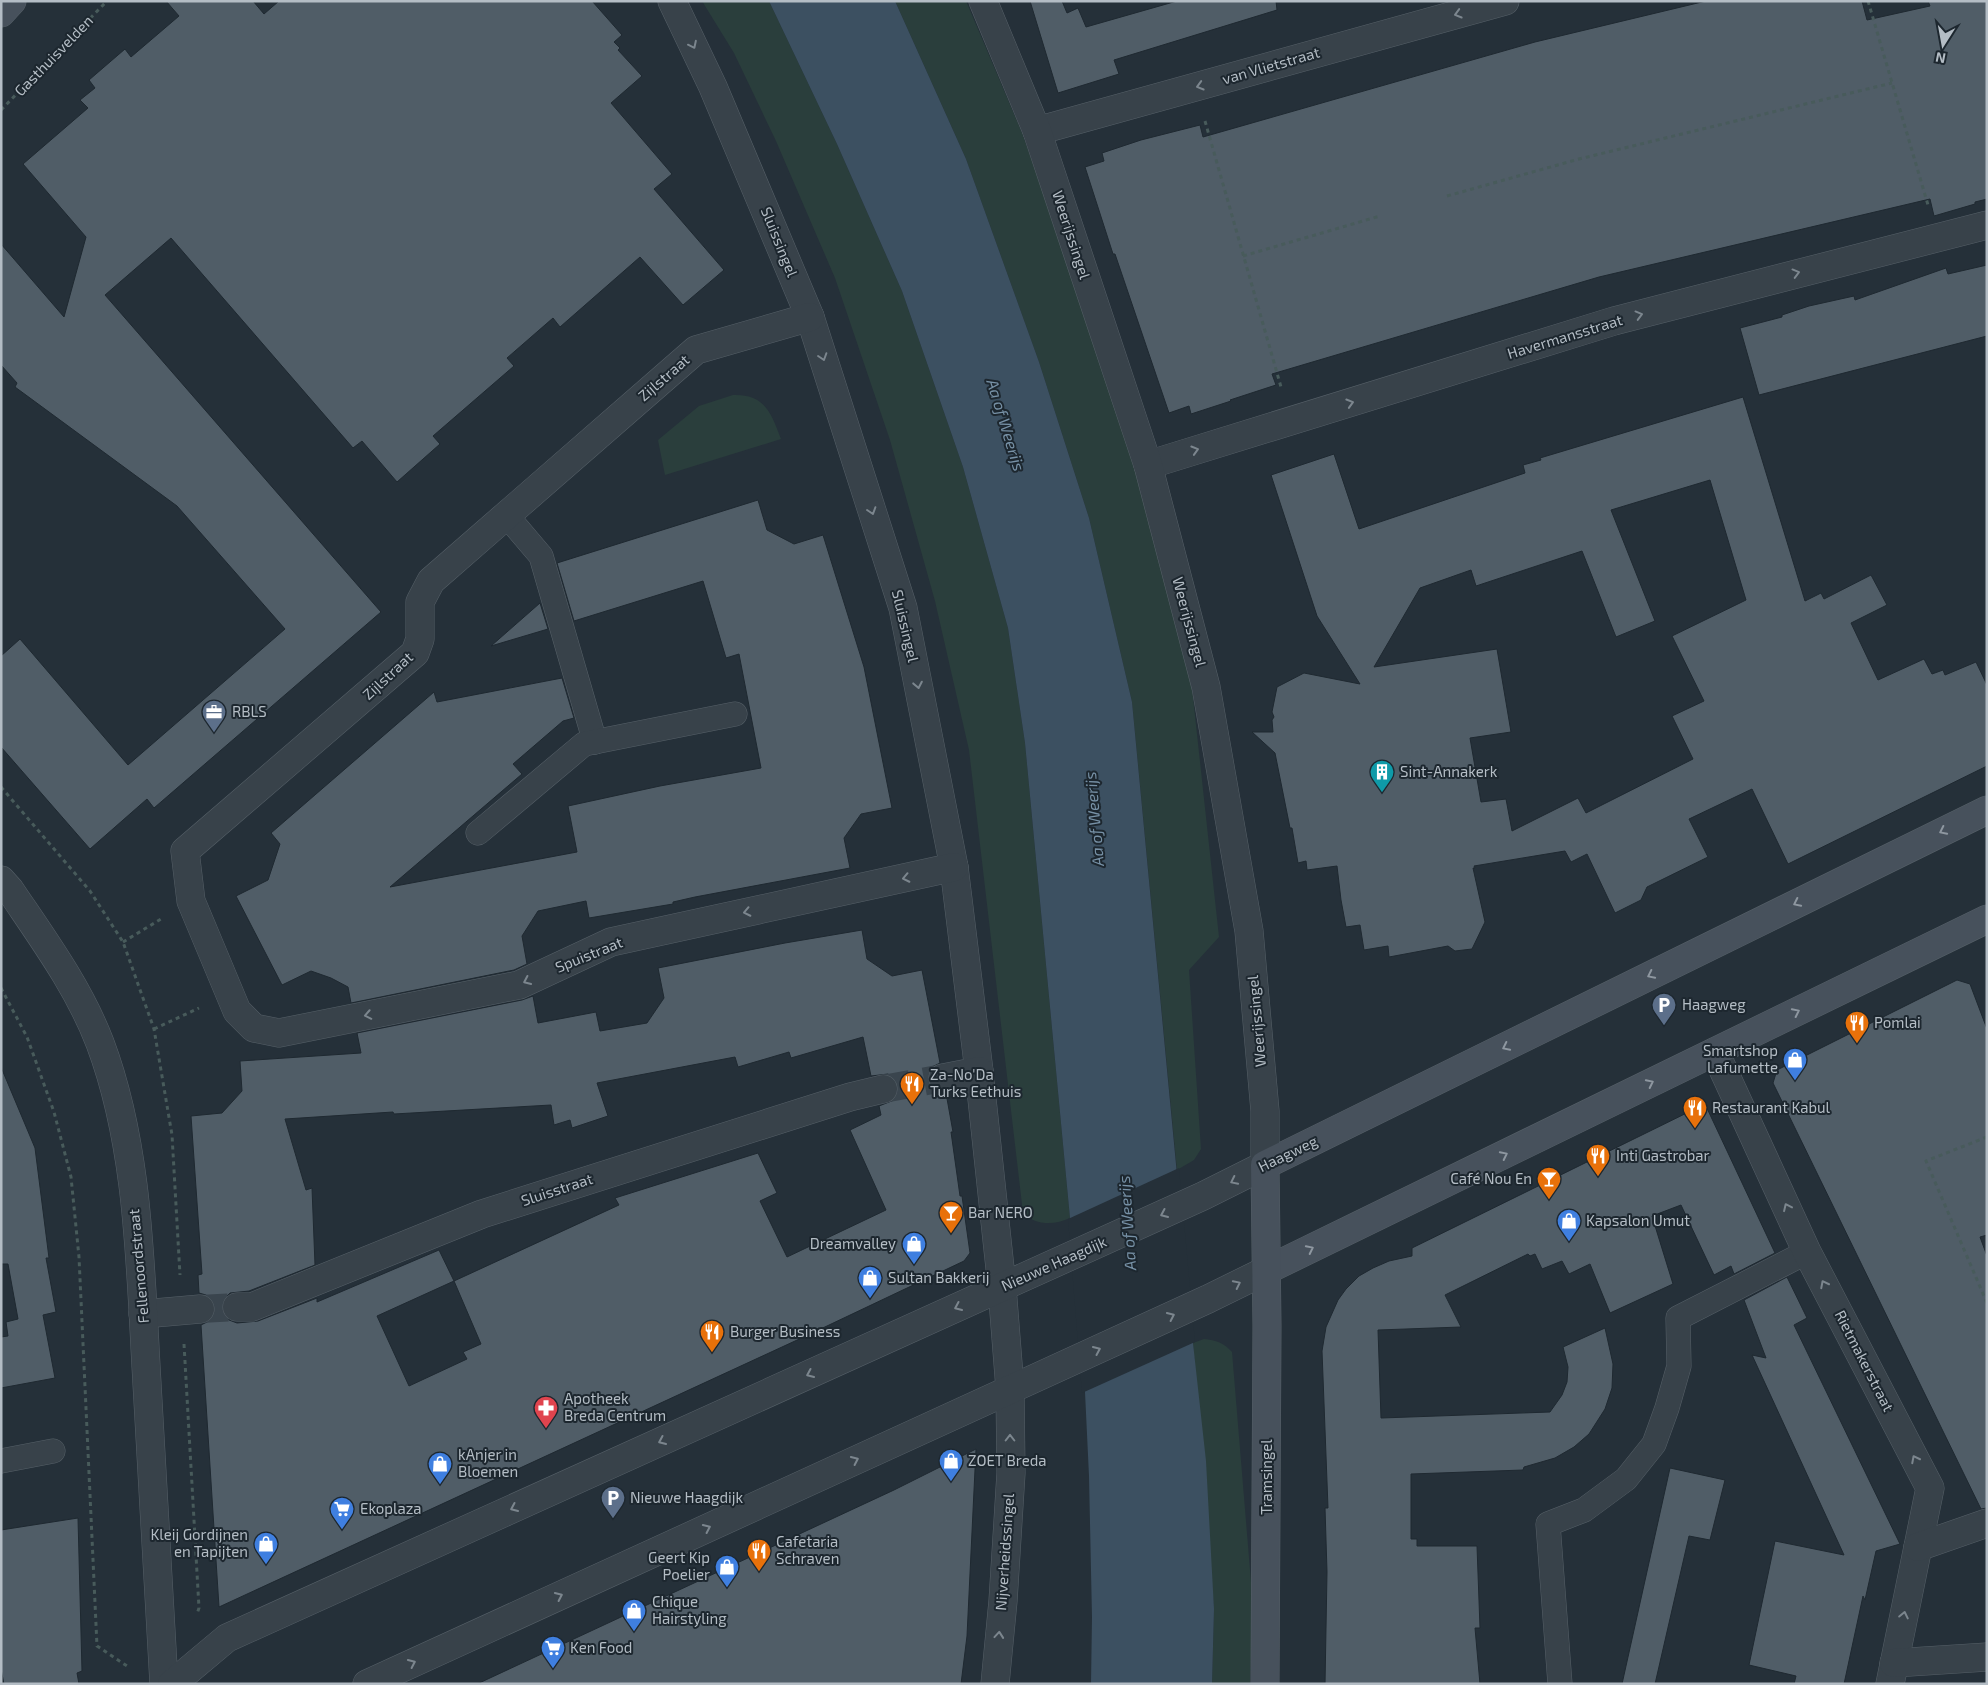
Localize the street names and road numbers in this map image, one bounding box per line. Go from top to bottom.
street label: Gasthuisvelden [10,11,96,99]
street label: van Vlietstraat [1220,42,1322,88]
street label: Weerijssingel [1048,188,1095,282]
street label: Sluissingel [758,204,802,280]
street label: Havermansstraat [1505,310,1625,362]
street label: Zijlstraat [634,350,693,405]
street label: Weerijssingel [1168,575,1211,669]
street label: Sluissingel [889,588,923,664]
street label: Zijlstraat [359,647,417,704]
street label: Spuistraat [552,932,625,976]
street label: Weerijssingel [1243,974,1270,1068]
street label: Haagweg [1255,1131,1321,1175]
street label: Sluisstraat [519,1169,595,1209]
street label: Fellenoordstraat [124,1208,152,1324]
street label: Nieuwe Haagdijk [998,1232,1110,1295]
street label: Rietmakerstraat [1832,1307,1898,1414]
street label: Tramsingel [1257,1439,1275,1515]
street label: Nijverheidssingel [991,1492,1018,1611]

